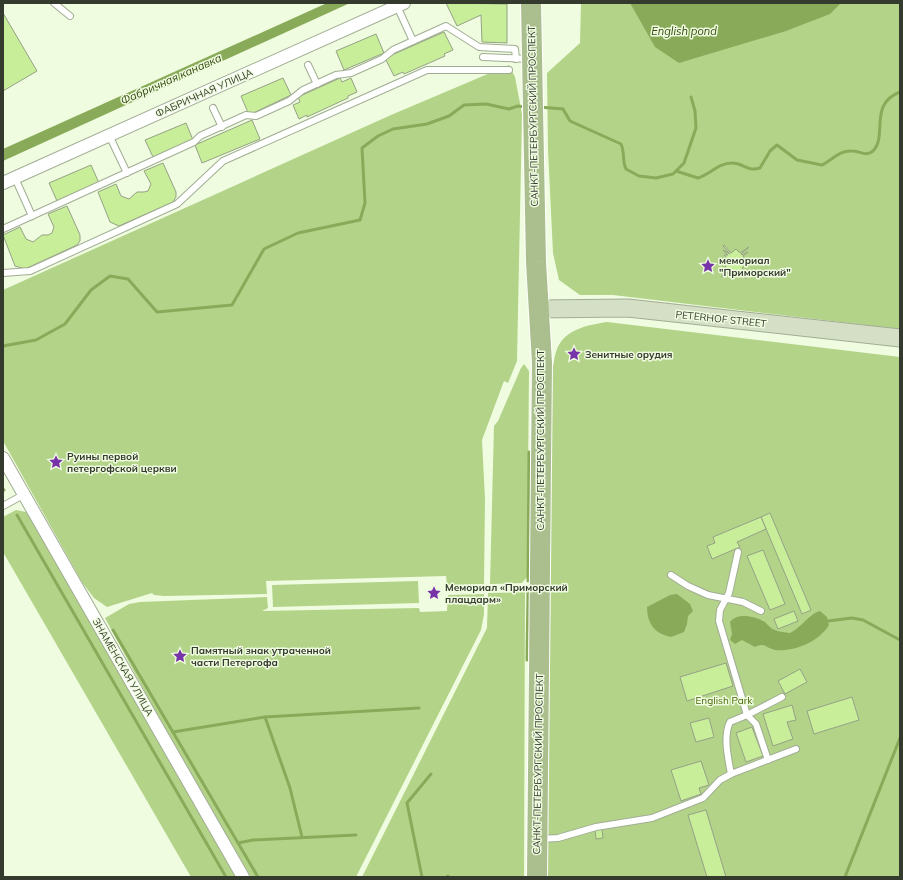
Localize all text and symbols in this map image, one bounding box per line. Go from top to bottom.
water label: English pond [651,24,717,38]
street label: САНКТ-ПЕТЕРБУРГСКИЙ ПРОСПЕКТ [525,25,541,207]
water label: Фабричная канавка [118,50,224,108]
street label: ФАБРИЧНАЯ УЛИЦА [153,65,255,120]
place label: мемориал "Приморский" [719,254,791,279]
place icon: мемориал "Приморский" [700,258,716,274]
street label: PETERHOF STREET [675,308,767,330]
place icon: Зенитные орудия [566,346,582,362]
place label: Зенитные орудия [585,348,673,361]
street label: САНКТ-ПЕТЕРБУРГСКИЙ ПРОСПЕКТ [534,349,547,531]
place label: Руины первой петергофской церкви [67,450,177,475]
place icon: Руины первой петергофской церкви [48,454,64,470]
place label: Мемориал «Приморский плацдарм» [445,581,568,606]
place icon: Мемориал «Приморский плацдарм» [426,585,442,601]
street label: ЗНАМЕНСКАЯ УЛИЦА [90,616,157,719]
place label: Памятный знак утраченной части Петергофа [191,644,331,669]
place icon: Памятный знак утраченной части Петергофа [172,648,188,664]
street label: САНКТ-ПЕТЕРБУРГСКИЙ ПРОСПЕКТ [530,673,546,855]
park label: English Park [695,694,753,707]

